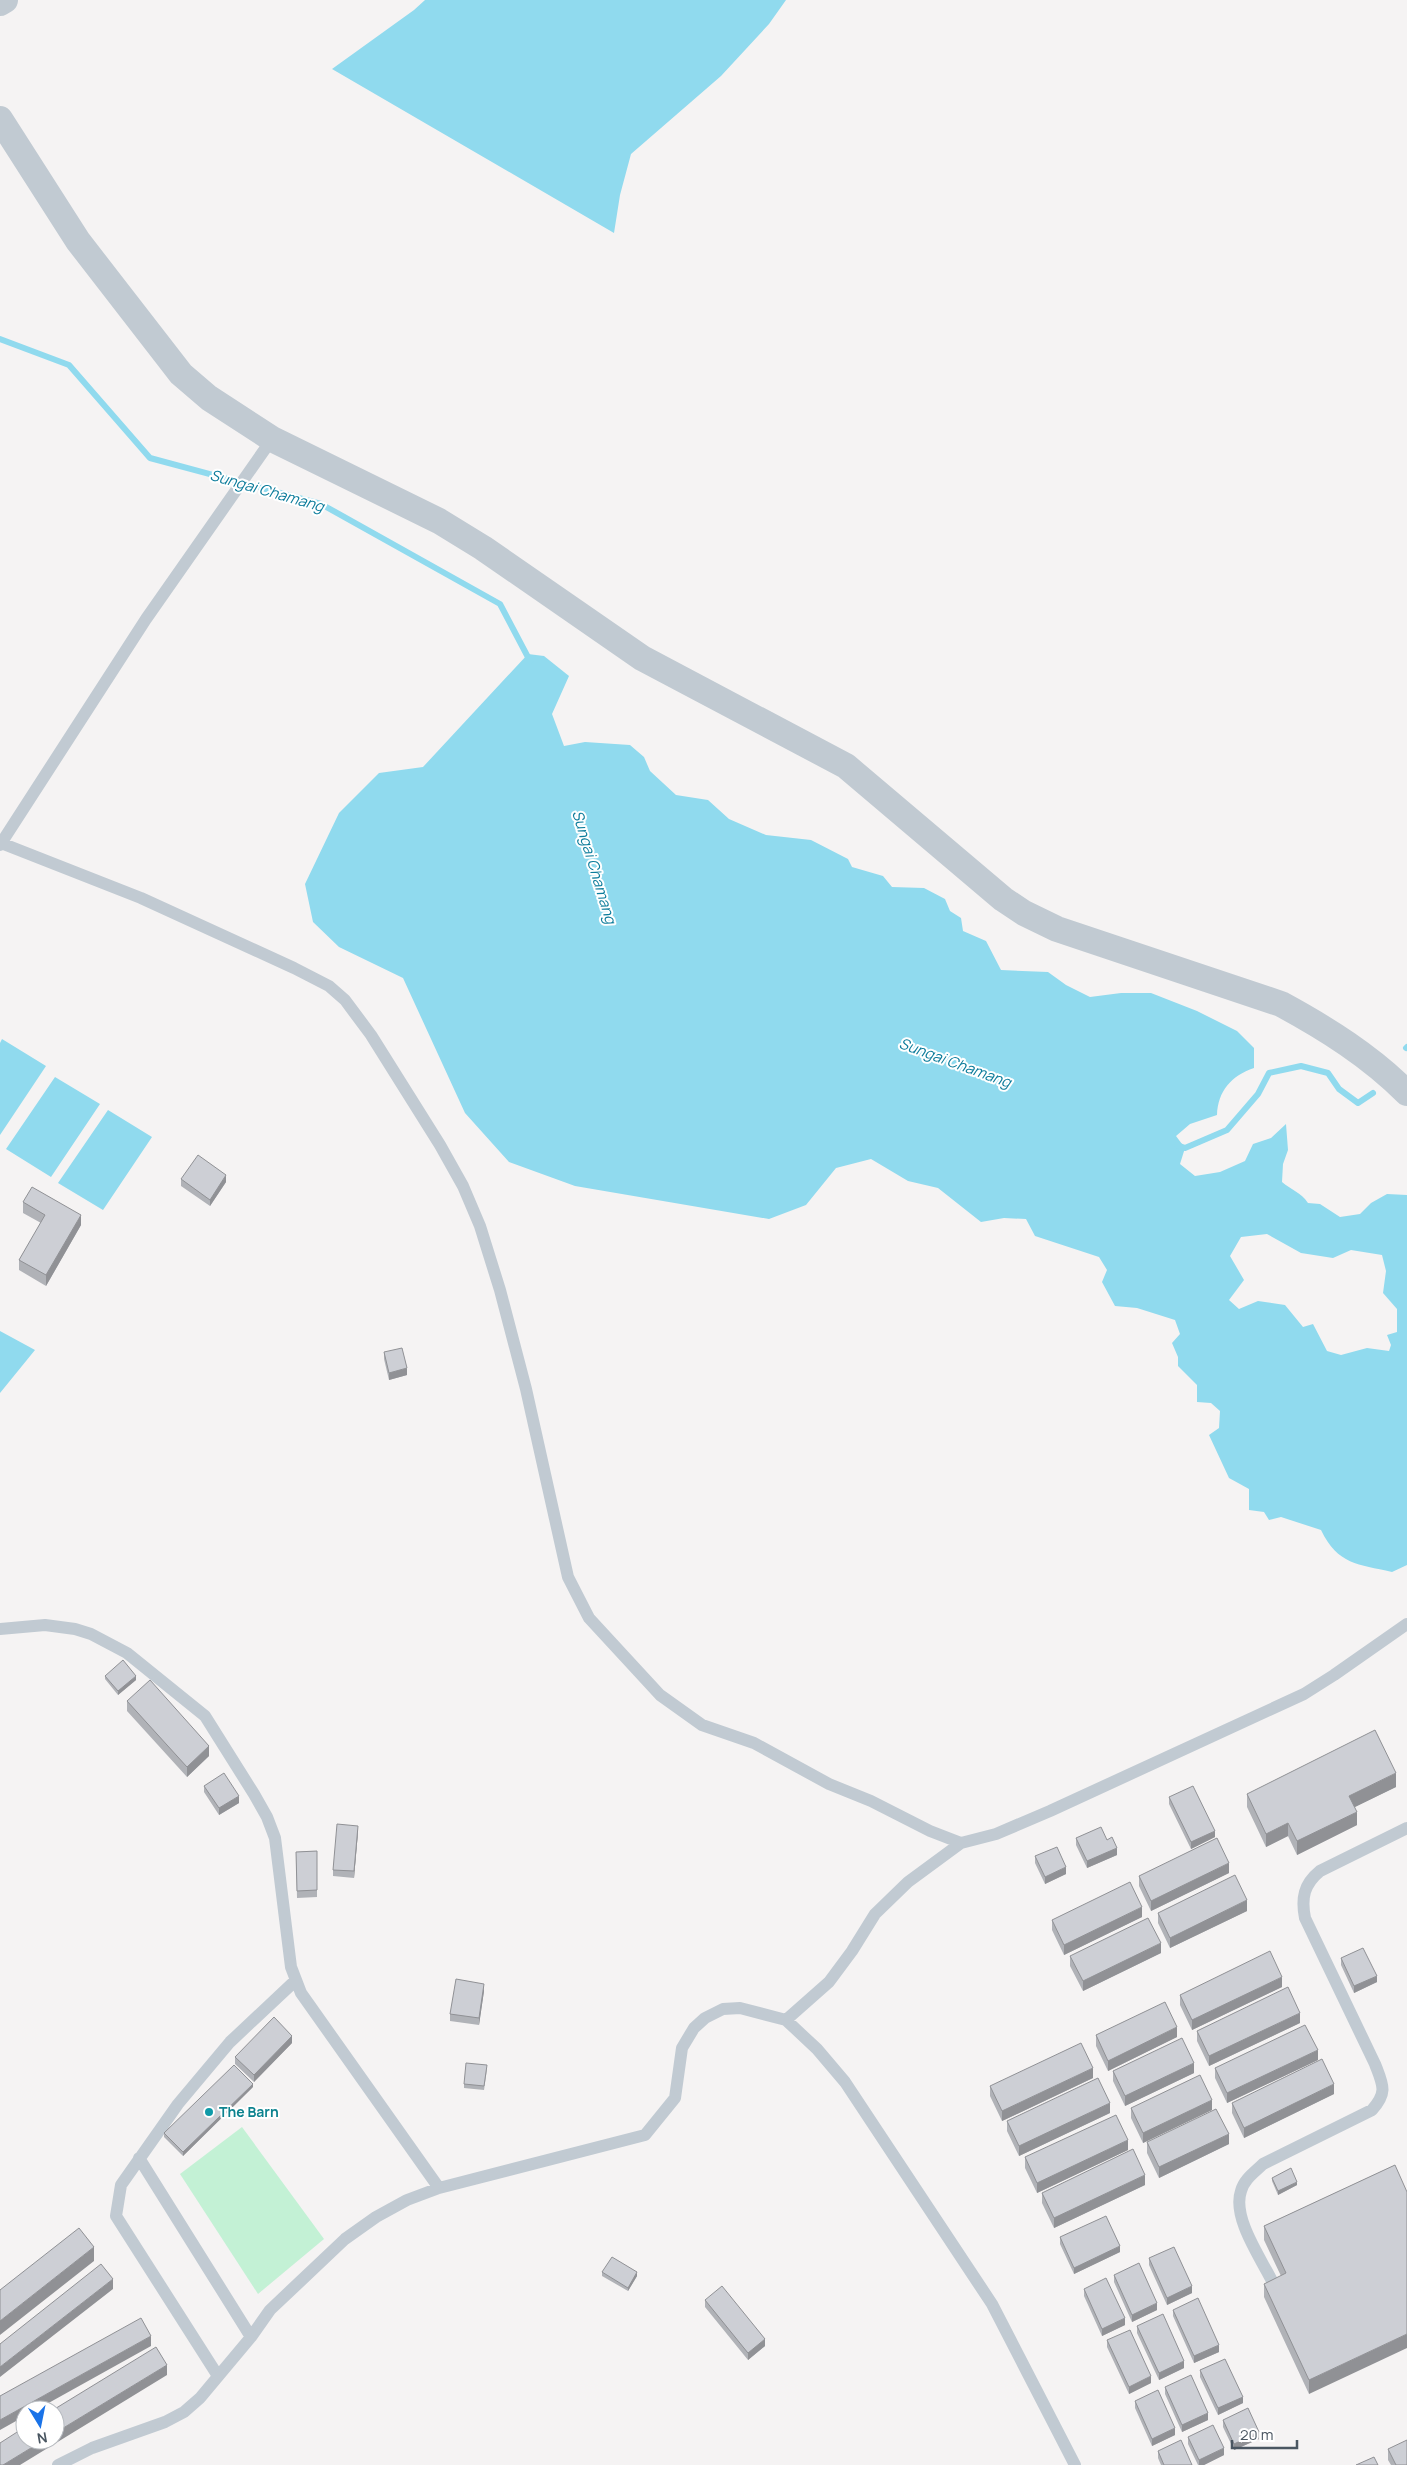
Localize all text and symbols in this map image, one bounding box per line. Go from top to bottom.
water label: Sungai Chamang [208,464,328,517]
water label: Sungai Chamang [567,808,622,927]
water label: Sungai Chamang [896,1033,1015,1093]
place label: The Barn [219,2102,279,2121]
marker: The Barn [203,2106,215,2118]
north arrow [15,2400,65,2450]
scale bar [1232,2418,1297,2450]
text: 20 m [1240,2424,1273,2445]
text: N [36,2428,49,2449]

